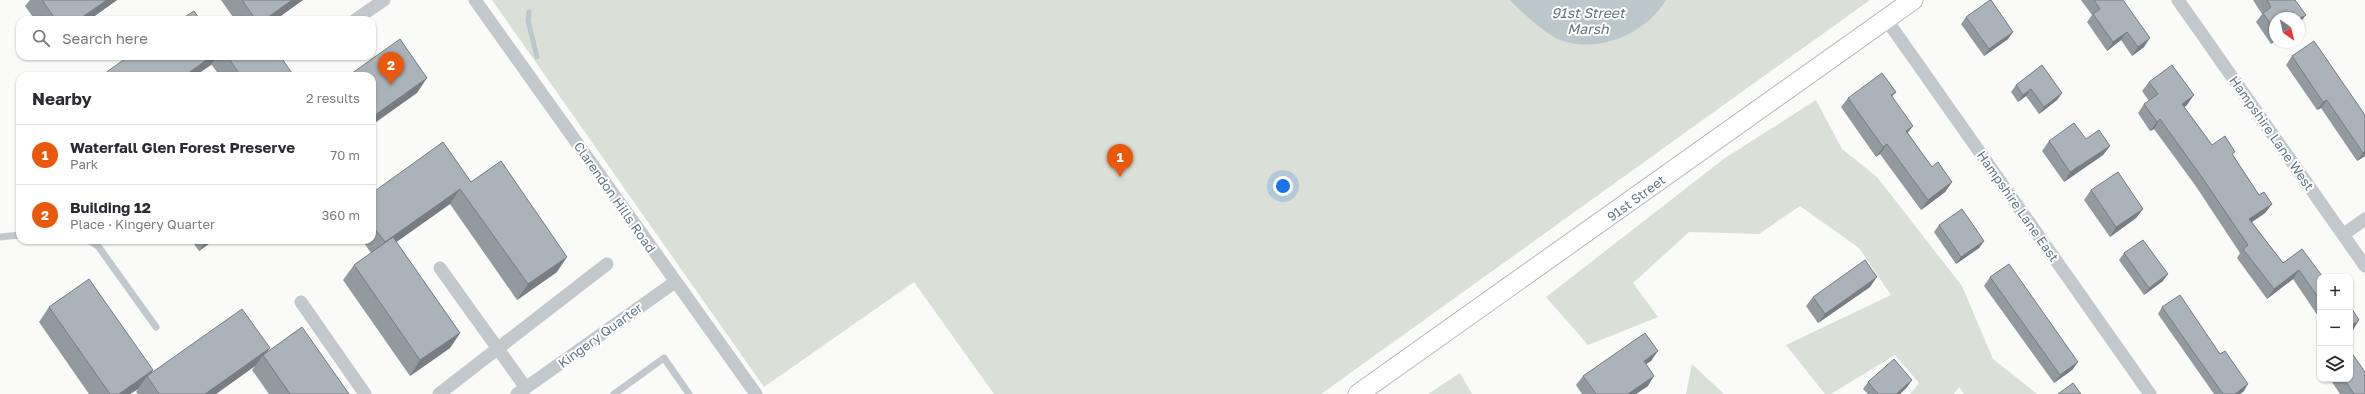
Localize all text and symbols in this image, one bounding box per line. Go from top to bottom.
water label: 91st Street Marsh [1551,4,1626,37]
north arrow [2269,12,2305,48]
search box [16,16,376,60]
icon: search [30,27,52,49]
text: Search here [62,29,148,47]
pin: 2 [378,52,404,85]
street label: Hampshire Lane West [2226,73,2318,193]
text: Nearby [32,88,92,109]
text: 2 results [306,90,360,106]
text: Waterfall Glen Forest Preserve [70,138,295,156]
street label: Clarendon Hills Road [571,139,659,255]
pin: 1 [1107,144,1133,177]
text: 1 [42,147,48,163]
text: 70 m [330,147,360,163]
street label: Hampshire Lane East [1974,147,2062,265]
text: Park [70,156,98,172]
street label: 91st Street [1604,172,1668,224]
your location [1273,176,1293,196]
text: Building 12 [70,198,151,216]
text: 2 [41,207,49,223]
text: 360 m [322,207,360,223]
text: Place · Kingery Quarter [70,216,215,232]
map controls [2317,274,2353,382]
button: + [2317,274,2353,310]
street label: Kingery Quarter [555,299,645,371]
button: − [2317,310,2353,346]
button: layers [2317,346,2353,382]

